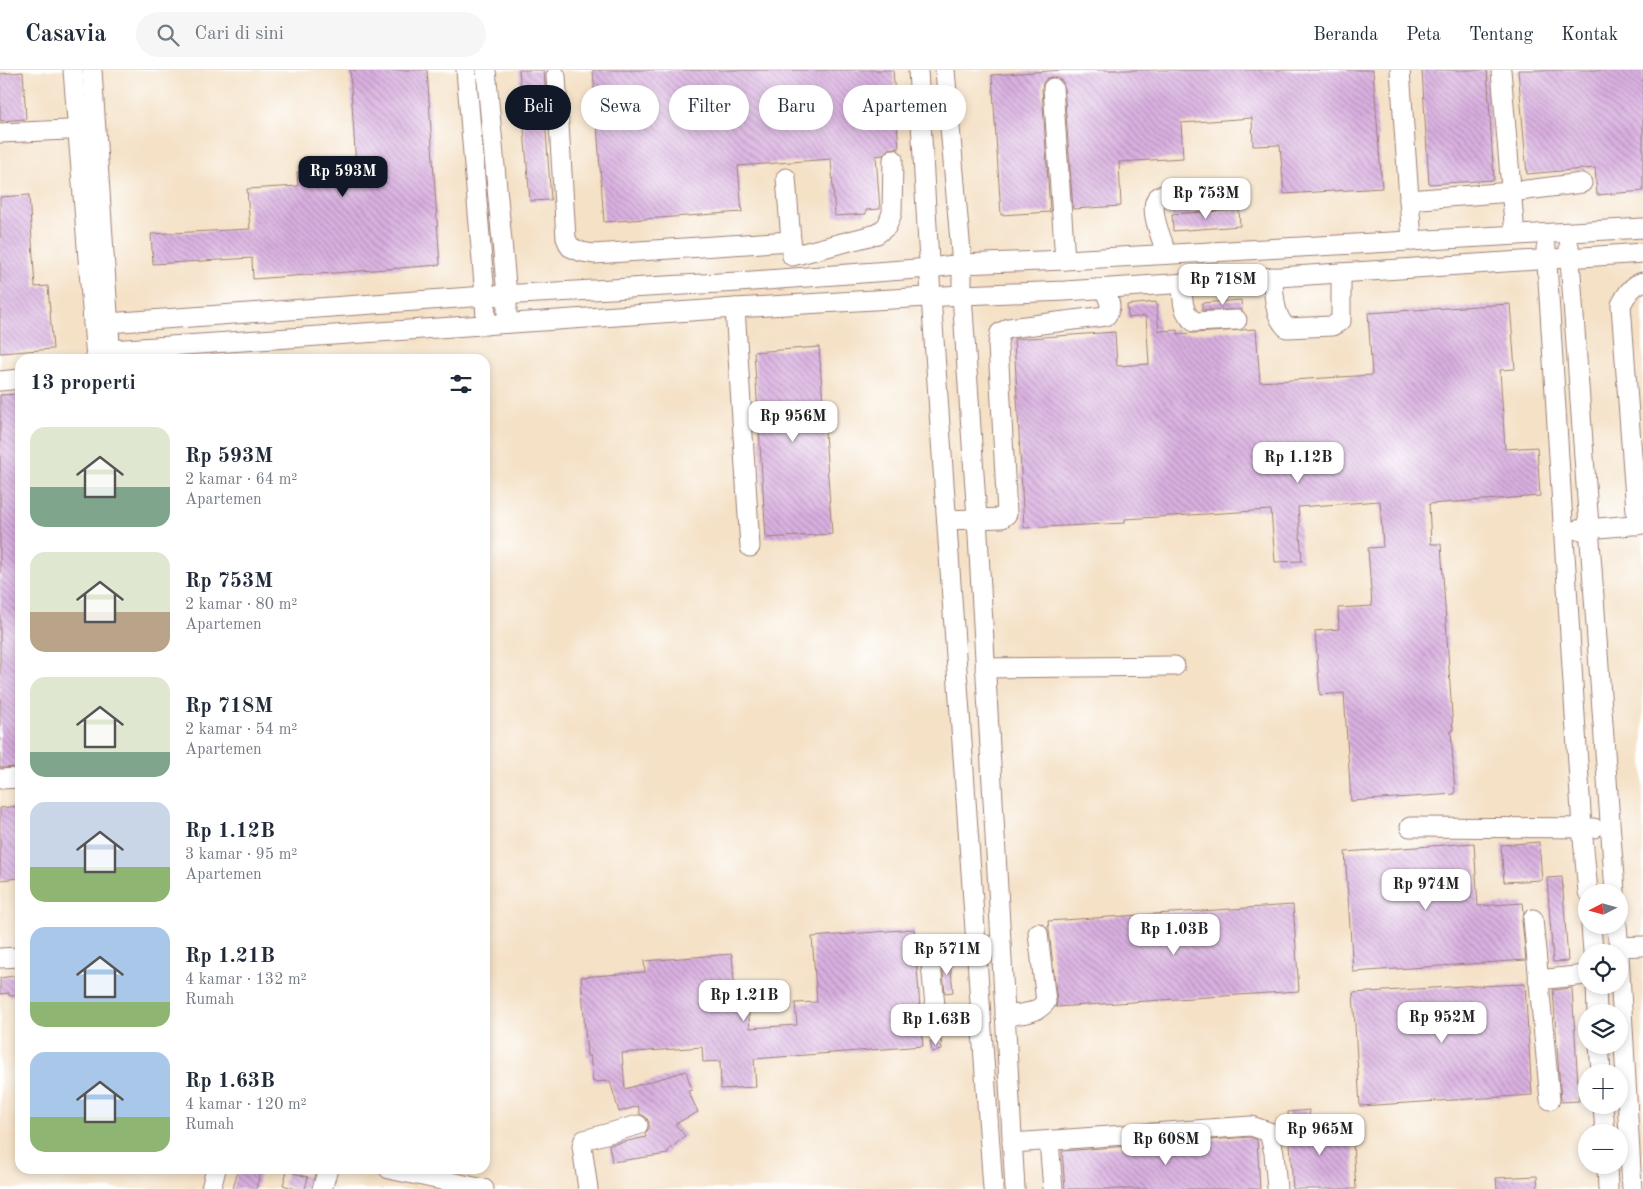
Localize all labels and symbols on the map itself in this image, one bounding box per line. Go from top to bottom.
pin: Rp 593M [297,156,389,198]
pin: Rp 753M [1160,178,1252,220]
pin: Rp 718M [1177,264,1269,306]
pin: Rp 956M [747,400,839,443]
pin: Rp 1.12B [1246,442,1350,484]
pin: Rp 974M [1380,868,1472,911]
north arrow [1578,884,1628,934]
pin: Rp 1.03B [1122,914,1226,956]
pin: Rp 571M [901,934,993,976]
pin: Rp 1.21B [692,980,796,1022]
pin: Rp 952M [1396,1002,1488,1044]
pin: Rp 1.63B [884,1004,988,1046]
pin: Rp 965M [1274,1114,1366,1156]
pin: Rp 608M [1120,1124,1212,1166]

